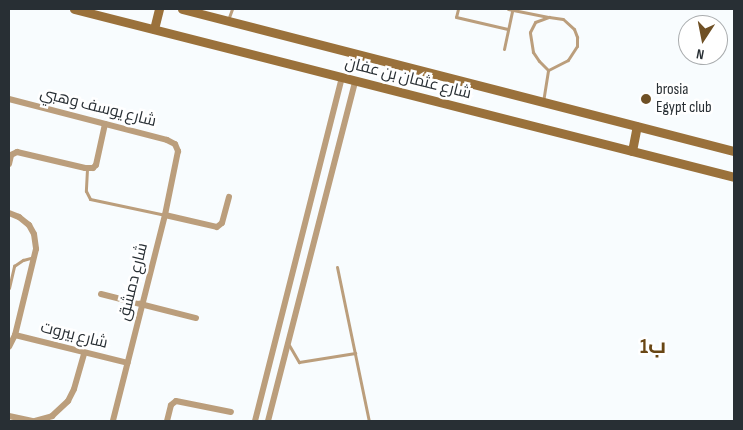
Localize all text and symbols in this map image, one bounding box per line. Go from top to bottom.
north arrow [678,15,728,65]
text: N [695,45,706,63]
street label: شارع عثمان بن عفان [343,54,473,104]
place label: brosia Egypt club [656,80,712,118]
street label: شارع يوسف وهبي [38,84,158,132]
marker: brosia Egypt club [640,93,652,105]
street label: شارع دمشق [115,241,153,323]
street label: شارع بيروت [38,318,110,354]
district label: ب1 [640,334,666,360]

